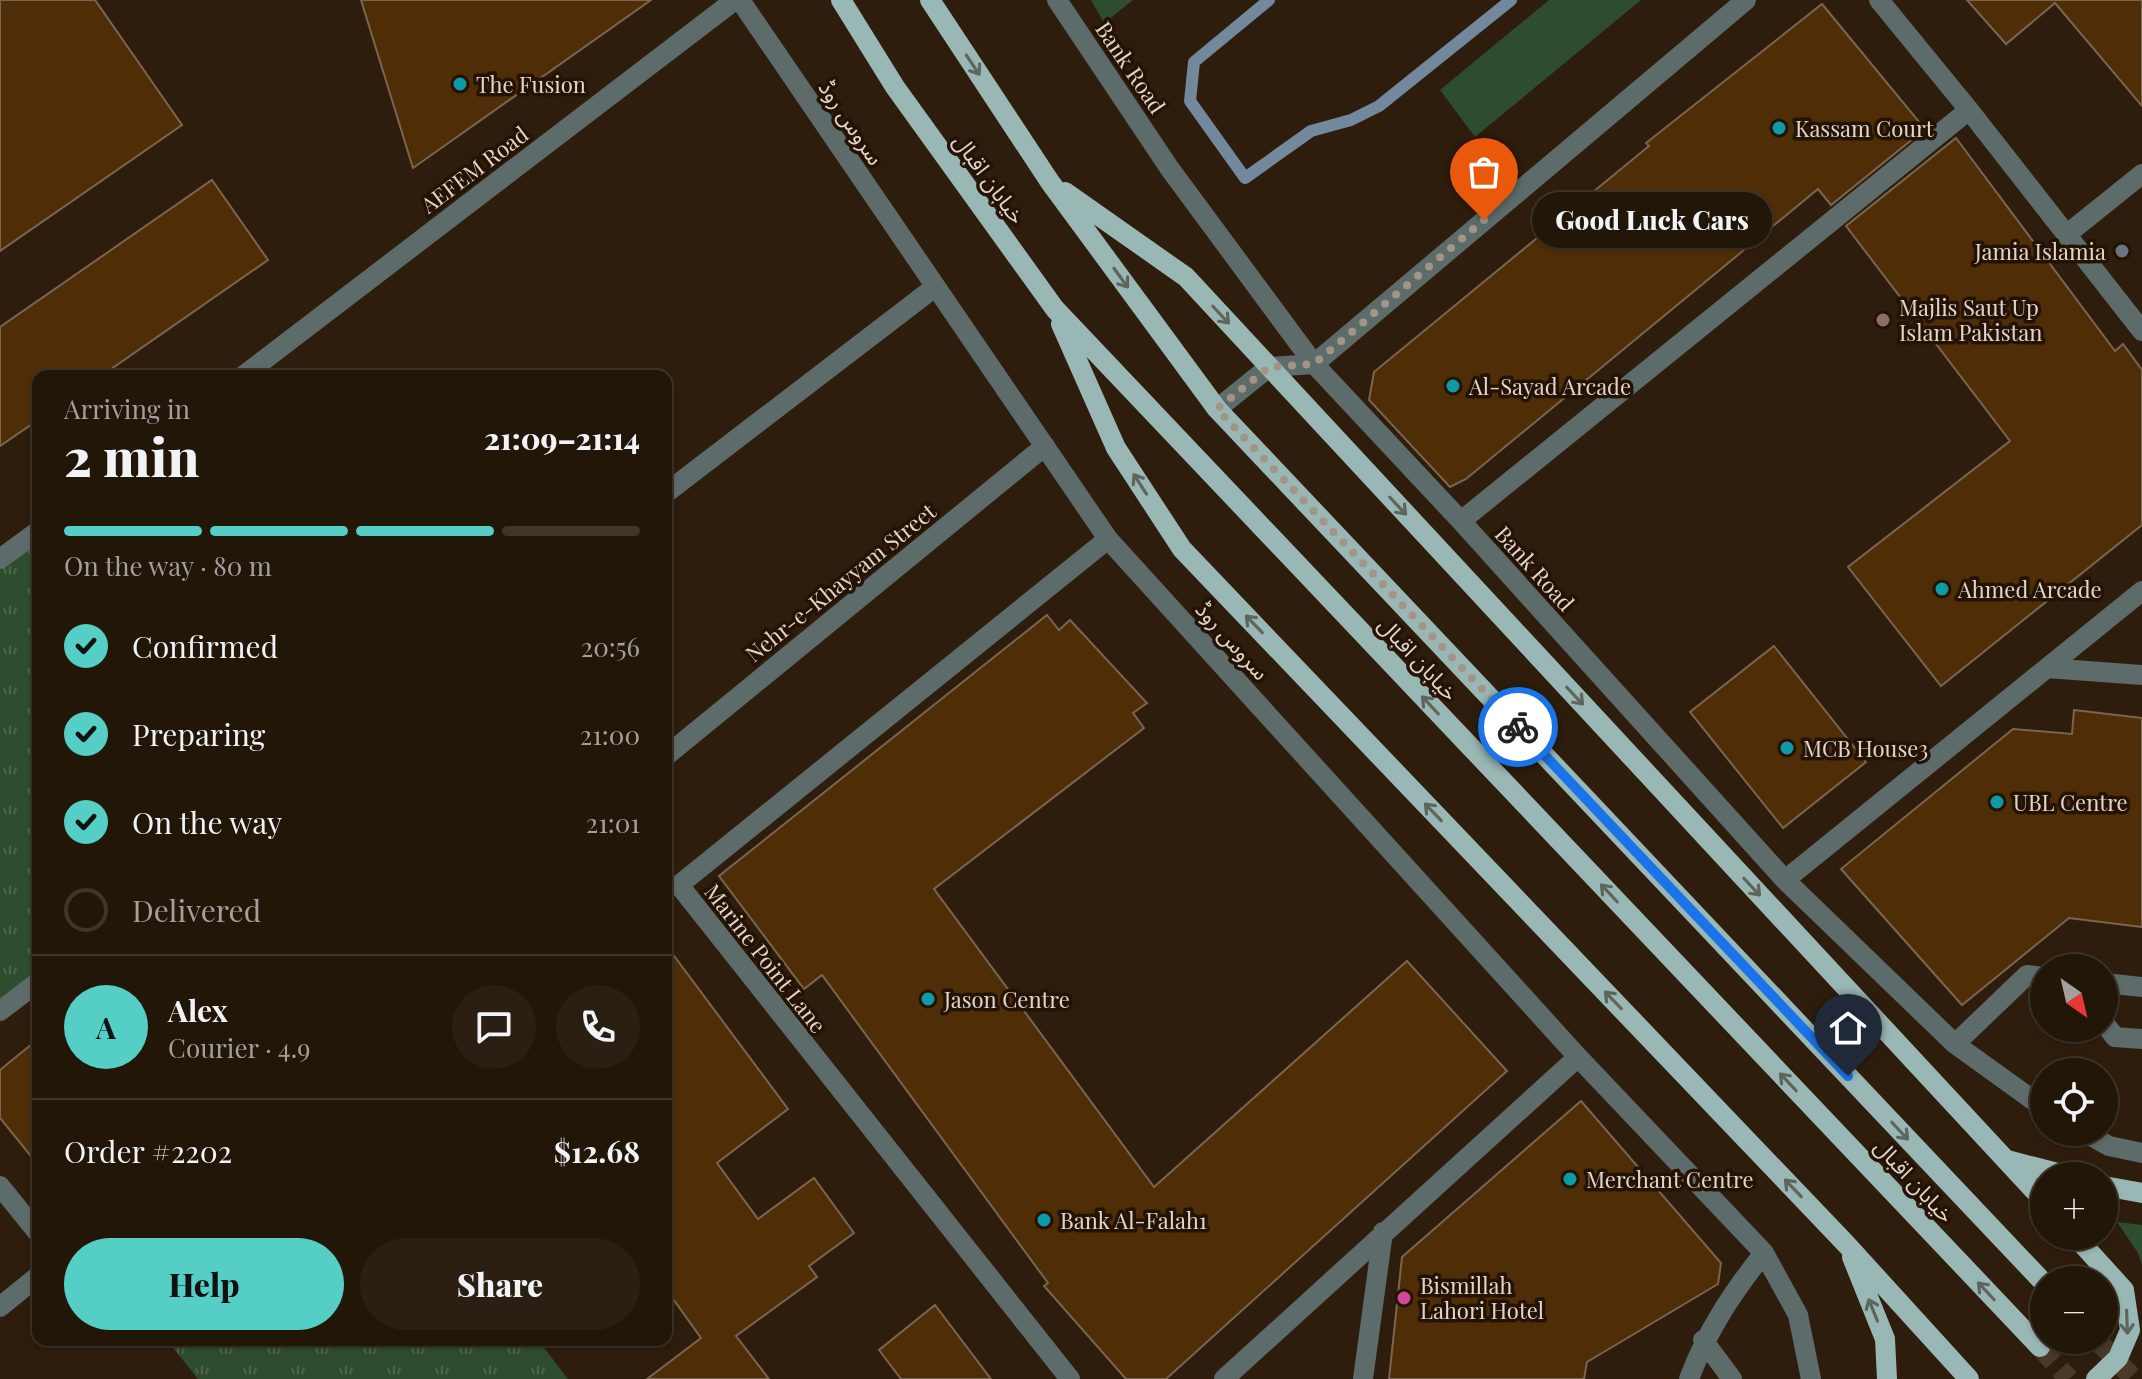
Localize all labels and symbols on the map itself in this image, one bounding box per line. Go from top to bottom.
street label: Bank Road [1089,15,1173,119]
one-way arrow [965,53,981,76]
place label: The Fusion [476,69,586,99]
street label: سروس روڈ [813,74,891,170]
marker: The Fusion [451,75,469,93]
place label: Kassam Court [1795,113,1935,143]
street label: AEFEM Road [413,119,534,220]
marker: Kassam Court [1770,119,1788,137]
street label: خیابان اقبال [947,127,1033,229]
pin [1450,138,1518,220]
callout: Good Luck Cars [1532,192,1772,248]
place label: Jamia Islamia [1974,236,2106,266]
marker: Jamia Islamia [2113,242,2131,260]
one-way arrow [1113,267,1130,289]
place label: Majlis Saut Up Islam Pakistan [1899,292,2042,347]
one-way arrow [1212,305,1230,325]
marker: Majlis Saut Up Islam Pakistan [1874,311,1892,329]
place label: Al-Sayad Arcade [1468,371,1631,401]
marker: Al-Sayad Arcade [1444,377,1462,395]
one-way arrow [1131,473,1148,495]
street label: Nehr-e-Khayyam Street [739,495,942,668]
one-way arrow [1389,496,1408,516]
street label: Bank Road [1489,519,1581,617]
place label: Ahmed Arcade [1957,574,2102,604]
marker: Ahmed Arcade [1933,580,1951,598]
street label: سروس روڈ [1190,594,1276,686]
street label: خیابان اقبال [1372,609,1466,707]
one-way arrow [1244,614,1263,634]
one-way arrow [1566,686,1584,706]
courier [1478,687,1558,767]
one-way arrow [1422,695,1440,715]
place label: MCB House3 [1803,733,1928,763]
marker: MCB House3 [1778,739,1796,757]
place label: UBL Centre [2013,787,2128,817]
marker: UBL Centre [1988,793,2006,811]
one-way arrow [1424,802,1443,822]
street label: Marine Point Lane [698,877,834,1039]
one-way arrow [1743,877,1762,897]
one-way arrow [1600,883,1619,903]
north arrow [2030,954,2118,1042]
place label: Jason Centre [943,984,1070,1014]
marker: Jason Centre [919,990,937,1008]
one-way arrow [1604,991,1623,1010]
pin [1814,994,1882,1076]
one-way arrow [1779,1072,1798,1092]
one-way arrow [1891,1121,1910,1141]
street label: خیابان اقبال [1868,1131,1962,1229]
place label: Merchant Centre [1586,1164,1754,1194]
marker: Merchant Centre [1561,1170,1579,1188]
one-way arrow [1783,1178,1802,1198]
place label: Bank Al-Falah1 [1060,1205,1207,1235]
marker: Bank Al-Falah1 [1035,1211,1053,1229]
place label: Bismillah Lahori Hotel [1420,1270,1544,1325]
one-way arrow [1977,1281,1996,1301]
marker: Bismillah Lahori Hotel [1395,1289,1413,1307]
one-way arrow [1865,1298,1879,1323]
one-way arrow [2120,1308,2135,1335]

